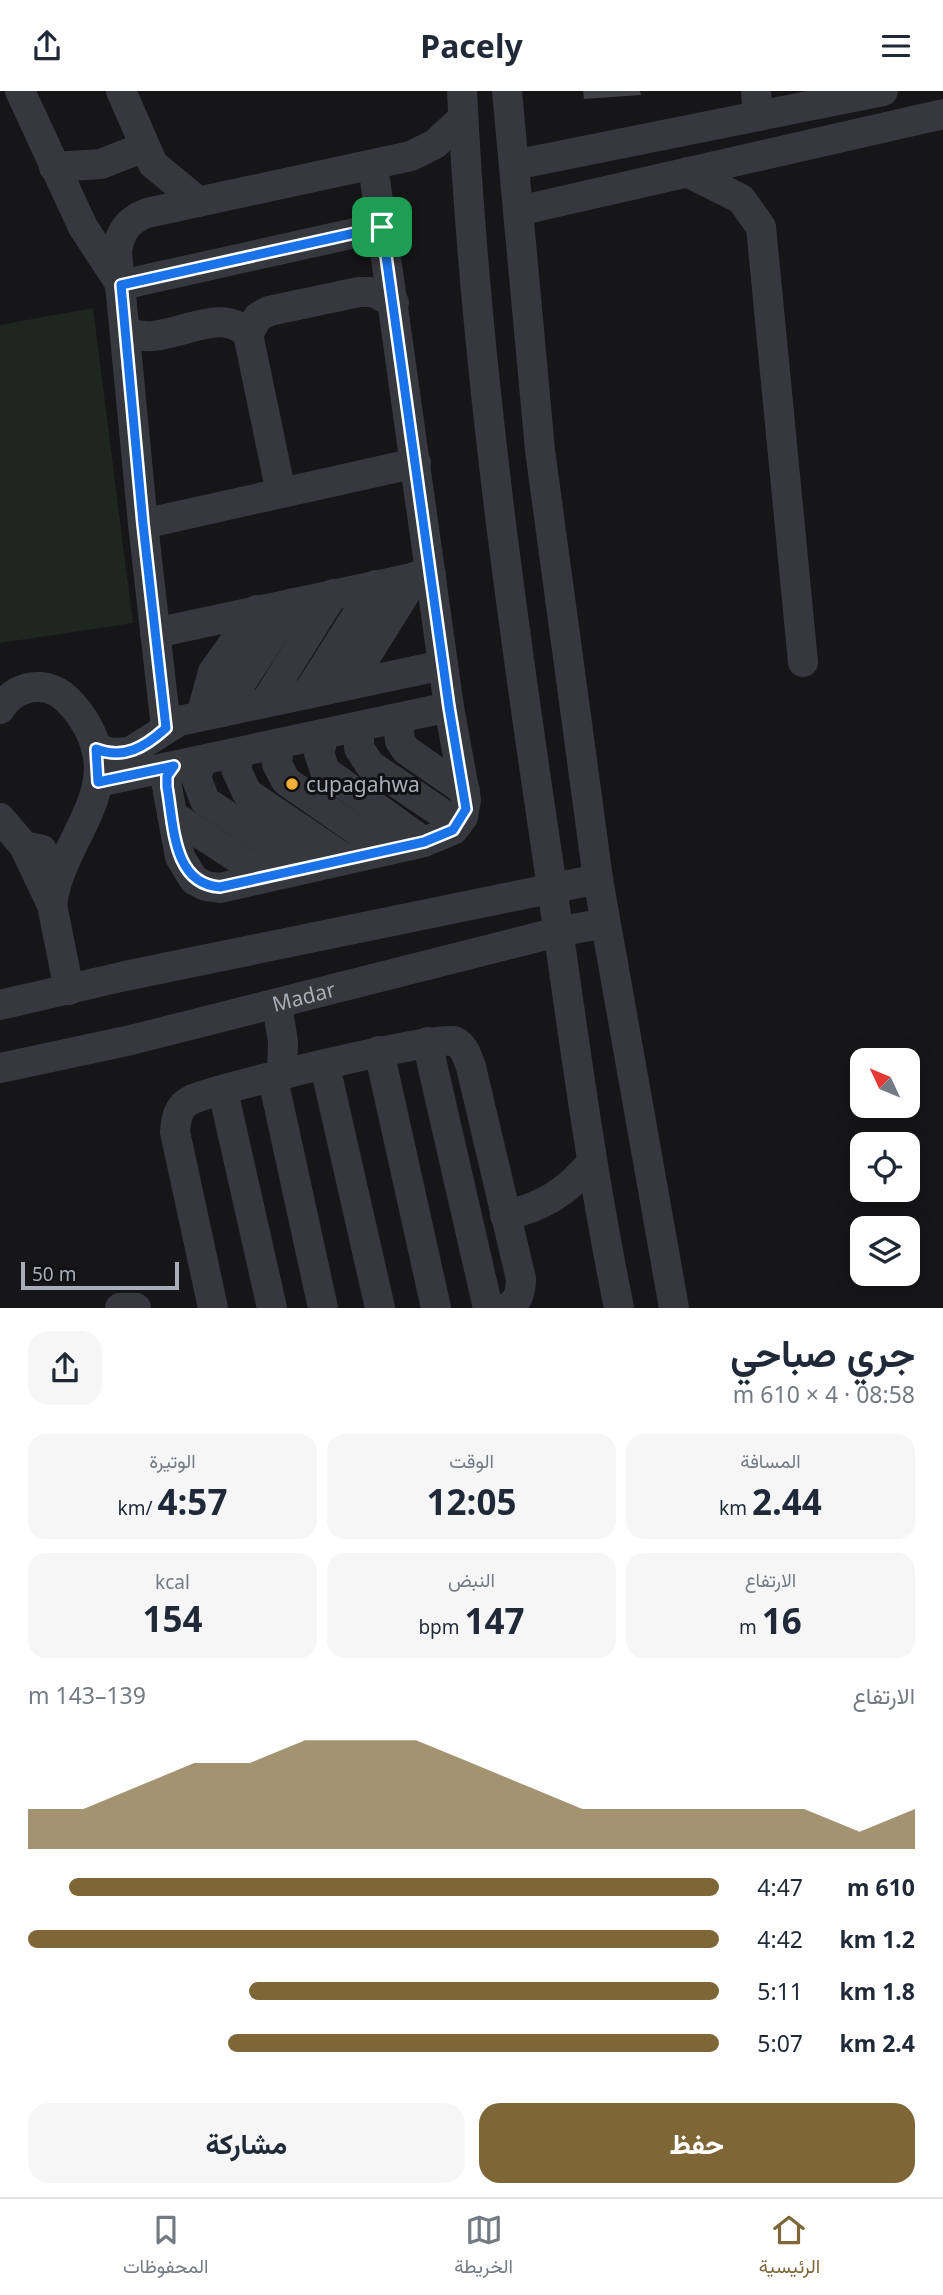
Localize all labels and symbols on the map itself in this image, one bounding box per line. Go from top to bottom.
pin [352,197,412,257]
place label: cupagahwa [306,770,420,798]
marker: cupagahwa [284,776,300,792]
street label: Madar [269,975,338,1018]
north arrow [850,1048,920,1118]
scale bar [21,1259,178,1291]

